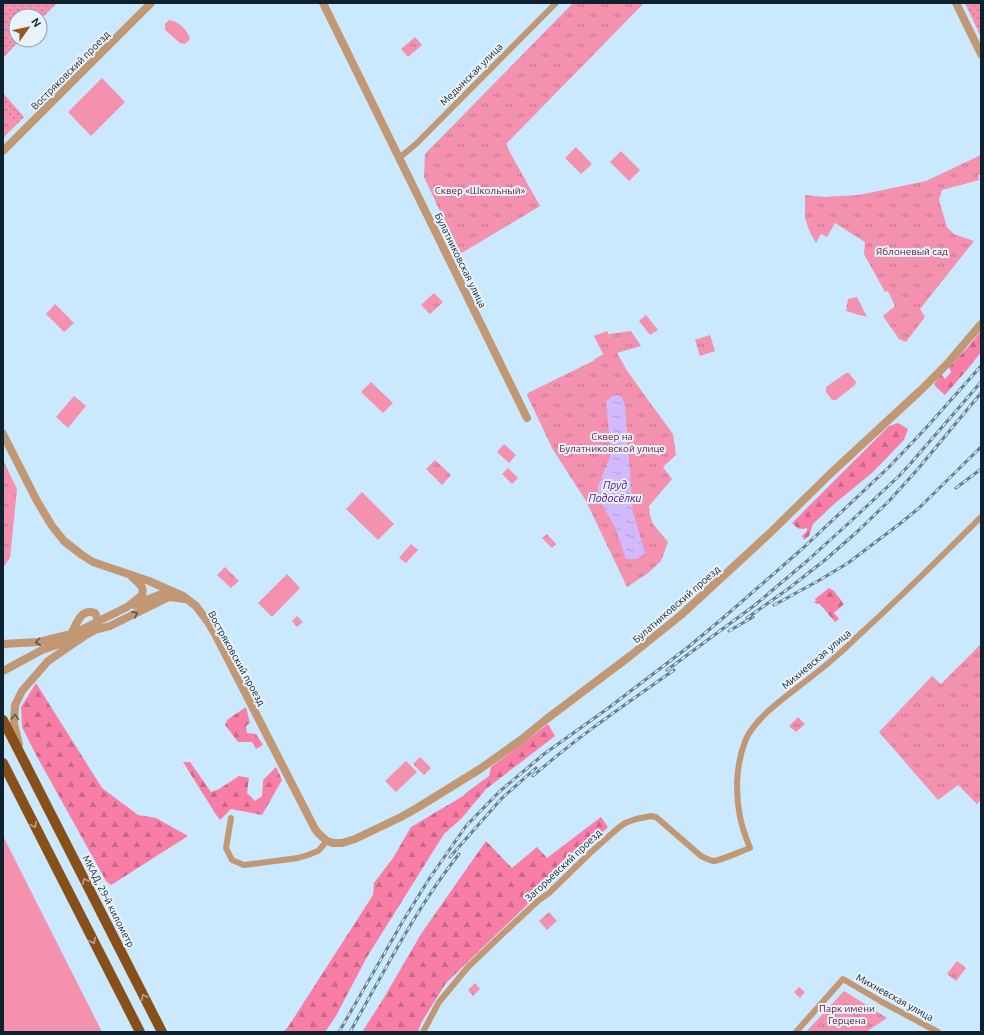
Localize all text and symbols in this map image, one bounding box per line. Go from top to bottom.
north arrow [8,8,48,48]
text: N [29,16,44,29]
street label: Востряковский проезд [29,29,112,112]
street label: Медынская улица [438,41,505,108]
park label: Сквер «Школьный» [435,185,526,196]
street label: Булатниковская улица [433,211,488,309]
park label: Яблоневый сад [876,246,948,257]
park label: Сквер на Булатниковской улице [559,431,665,454]
water label: Пруд Подосёлки [588,479,642,504]
street label: Булатниковский проезд [631,563,722,645]
street label: Востряковский проезд [206,609,267,708]
one-way arrow [131,611,138,618]
street label: Михневская улица [780,627,853,691]
one-way arrow [34,637,41,646]
one-way arrow [10,714,19,720]
one-way arrow [29,821,37,828]
street label: Загорьевский проезд [523,827,604,904]
street label: МКАД, 29-й километр [81,853,137,949]
one-way arrow [83,878,90,886]
one-way arrow [88,936,96,944]
street label: Михневская улица [854,972,935,1023]
one-way arrow [142,994,149,1001]
park label: Парк имени Герцена [819,1003,875,1026]

